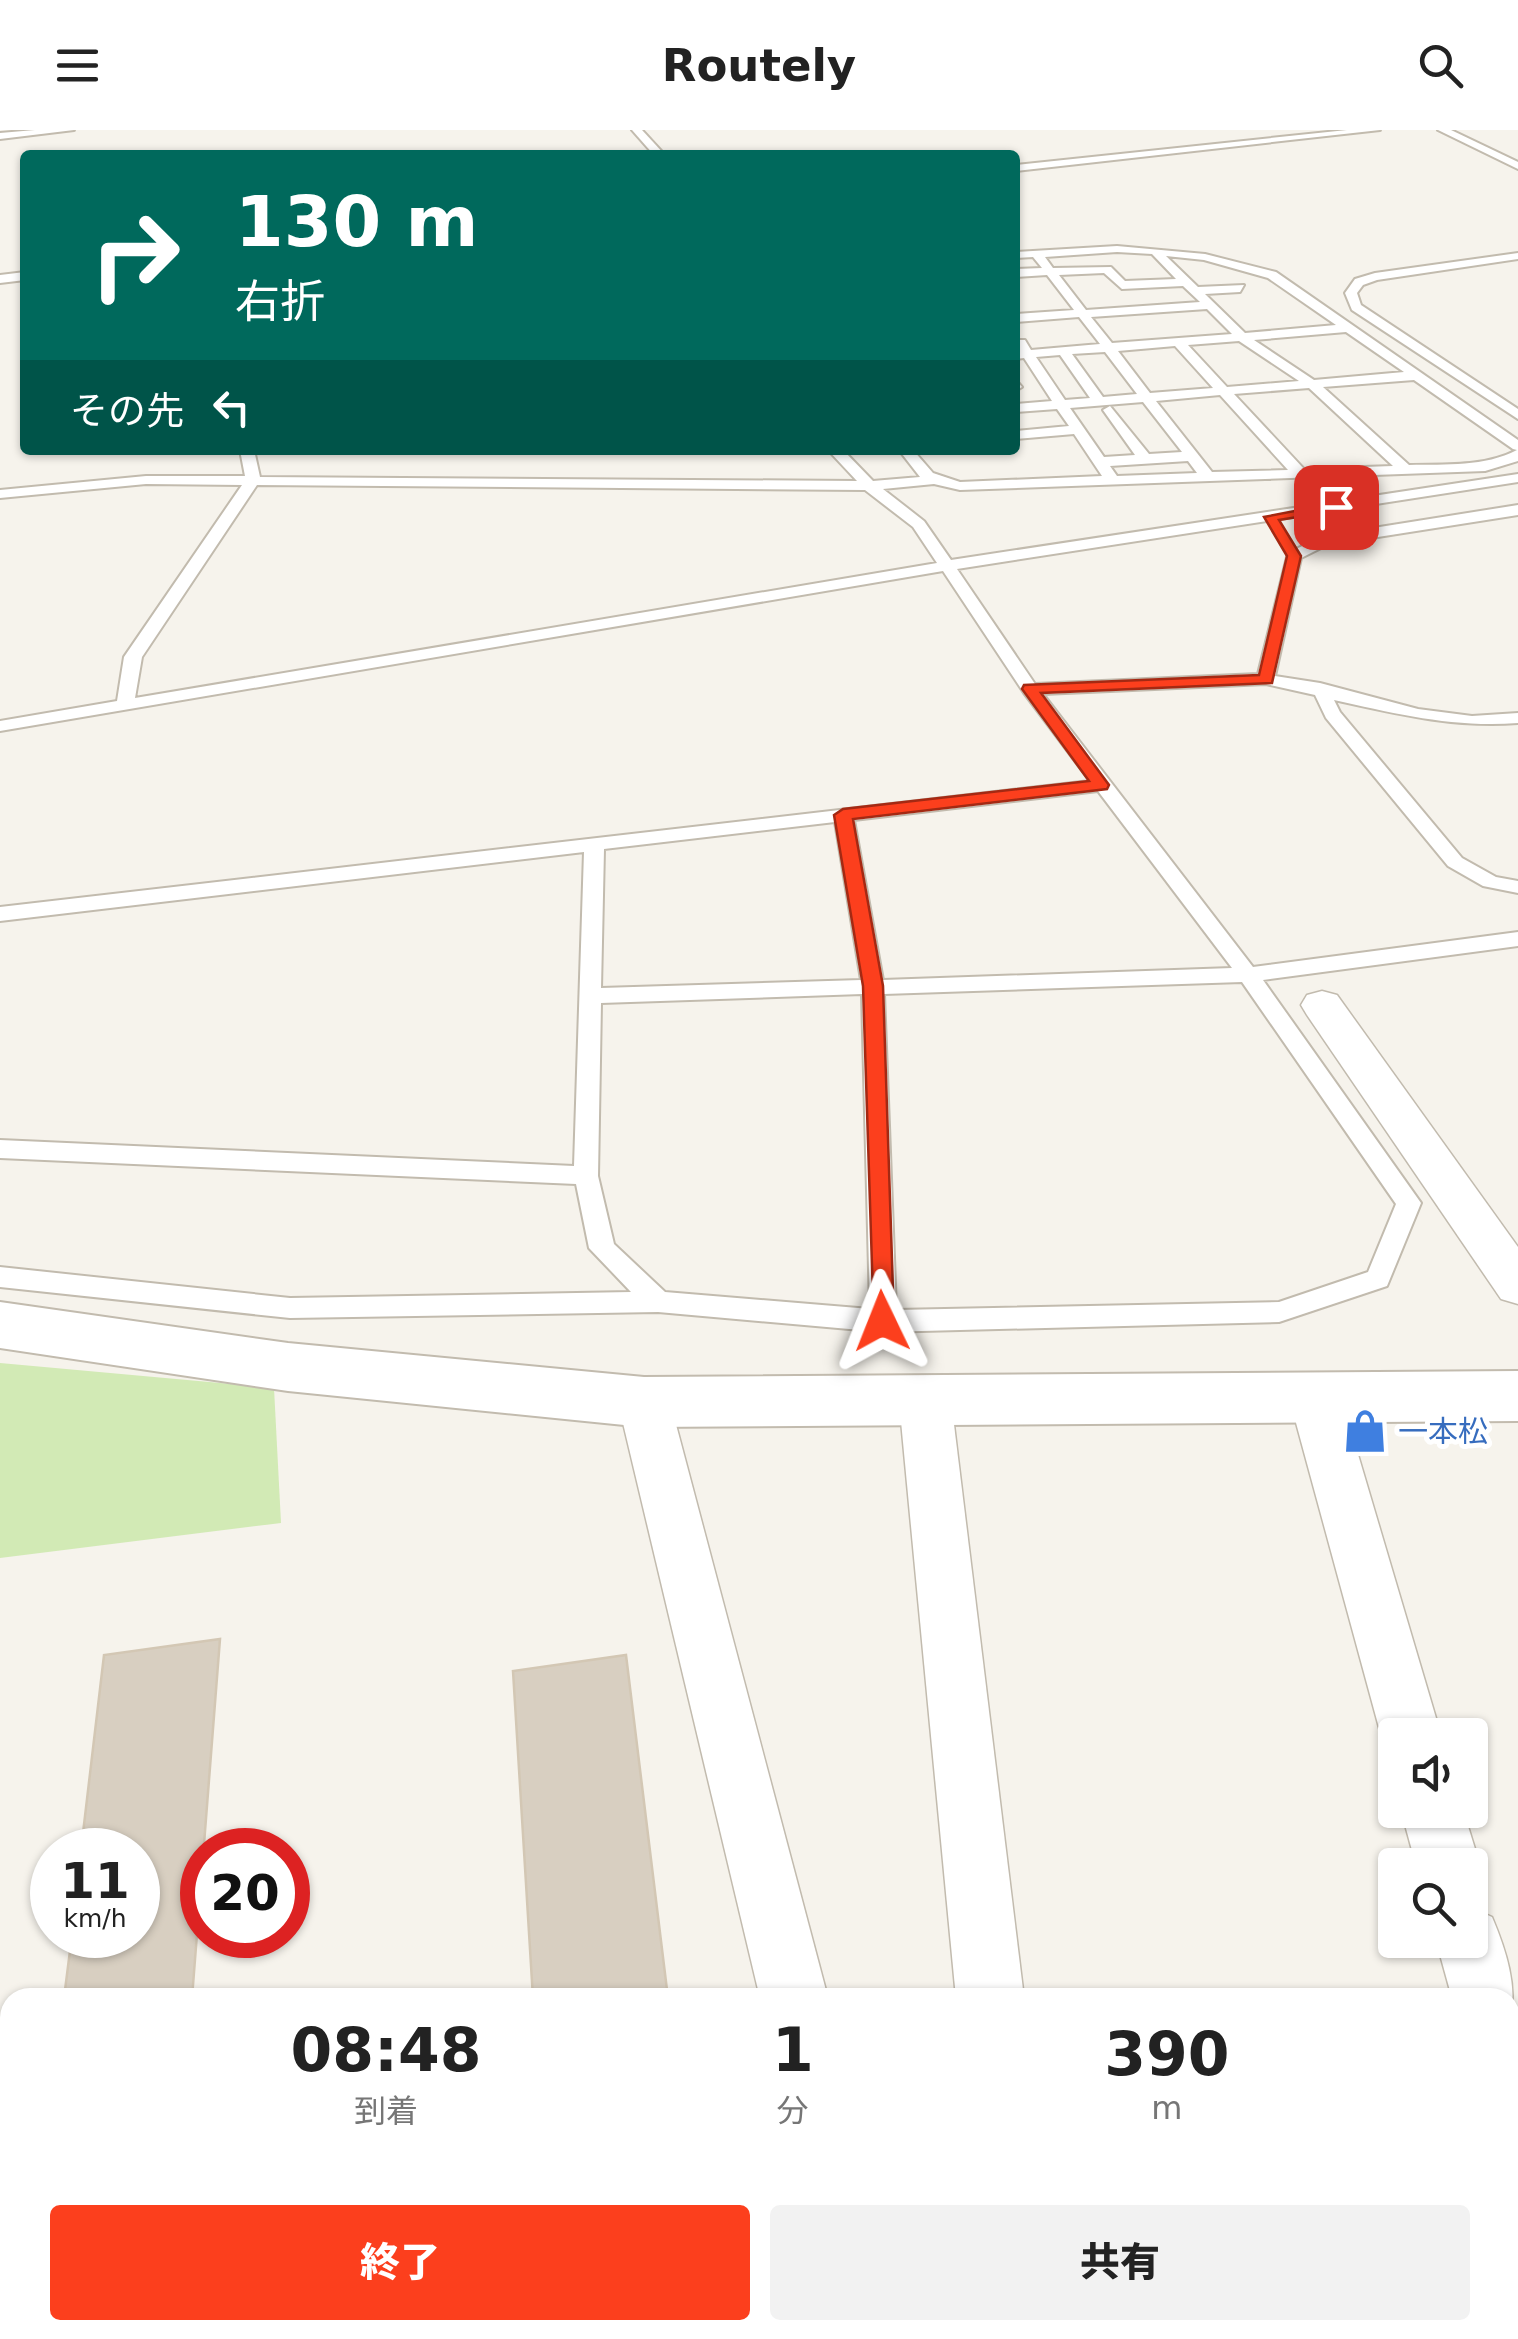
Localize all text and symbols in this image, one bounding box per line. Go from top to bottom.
icon: menu [50,38,105,93]
icon: search [1413,38,1468,93]
text: Routely [662,39,856,92]
text: 130 m [235,181,478,263]
icon: right [70,190,200,320]
text: 右折 [235,275,325,328]
icon: left [204,380,259,435]
text: その先 [70,389,184,433]
pin [1294,465,1379,550]
icon: arrive [1309,480,1364,535]
position arrow [830,1269,934,1373]
shop icon: 一本松 [1341,1407,1389,1455]
place label: 一本松 [1398,1414,1488,1449]
map controls [1378,1718,1488,1958]
button: sound [1378,1718,1488,1828]
speed limit sign: 20 [180,1828,310,1958]
button: search [1378,1848,1488,1958]
text: 11 [60,1852,130,1910]
text: km/h [63,1904,127,1933]
text: 08:48 [291,2015,482,2085]
text: 1 [772,2015,814,2085]
text: 390 [1104,2019,1230,2089]
text: m [1151,2089,1182,2127]
text: 到着 [354,2092,418,2130]
text: 分 [777,2092,809,2130]
button: 終了 [50,2205,750,2320]
button: 共有 [770,2205,1470,2320]

